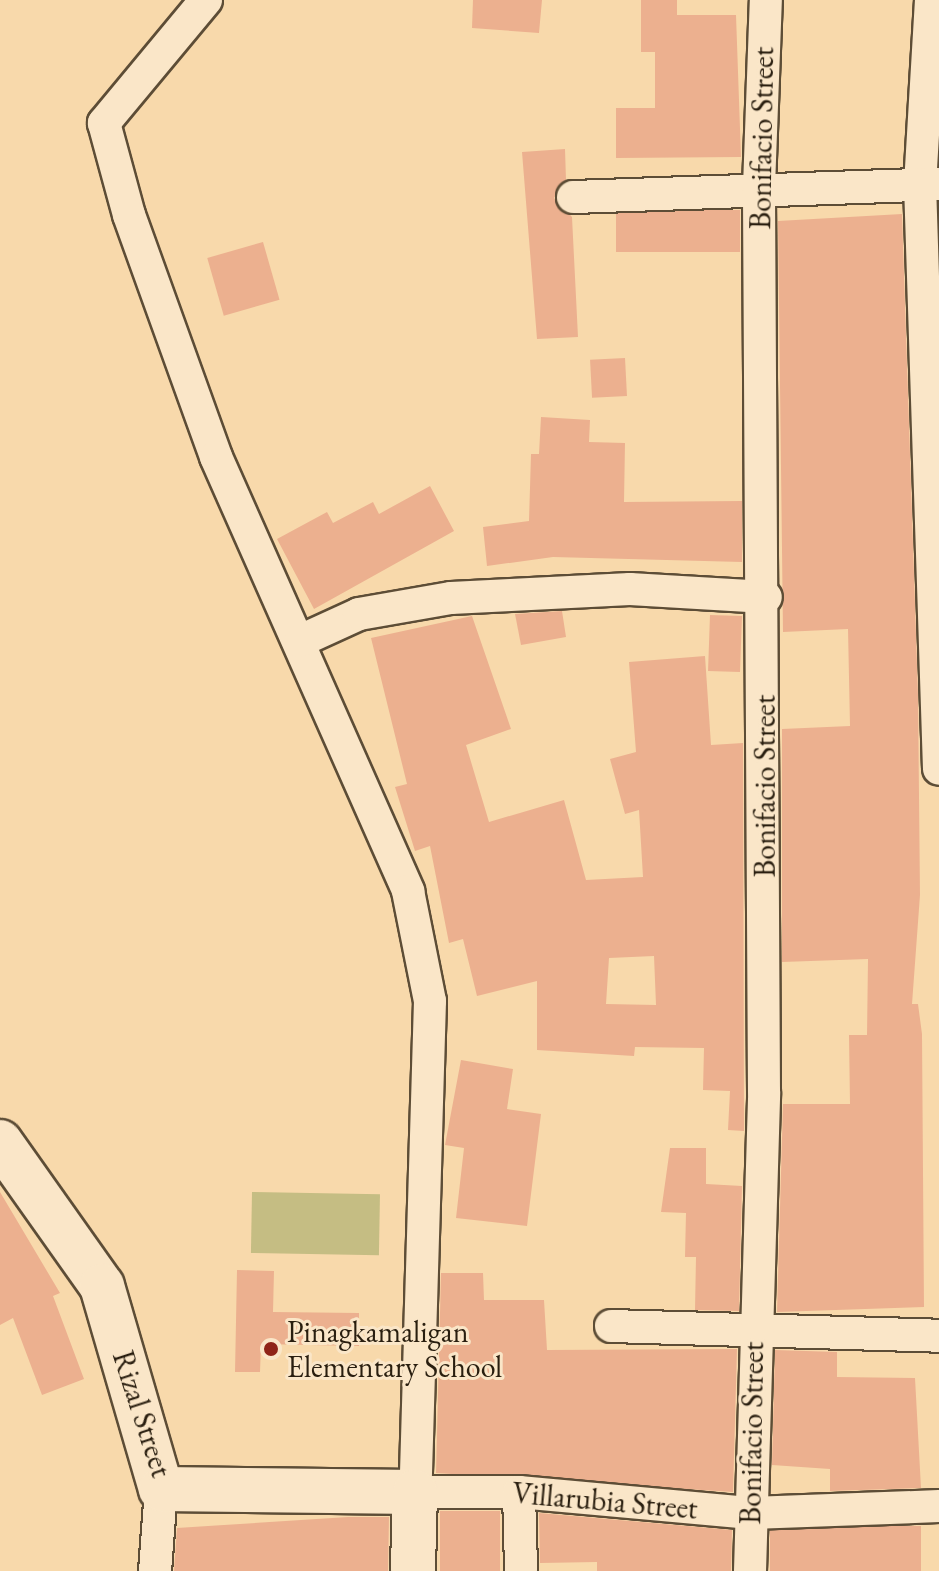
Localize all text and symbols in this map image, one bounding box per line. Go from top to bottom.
street label: Bonifacio Street [742,46,782,230]
street label: Bonifacio Street [747,695,783,877]
place label: Pinagkamaligan Elementary School [287,1314,502,1384]
marker: Pinagkamaligan Elementary School [262,1340,280,1358]
street label: Bonifacio Street [732,1341,772,1525]
street label: Rizal Street [105,1346,179,1482]
street label: Villarubia Street [511,1475,699,1527]

